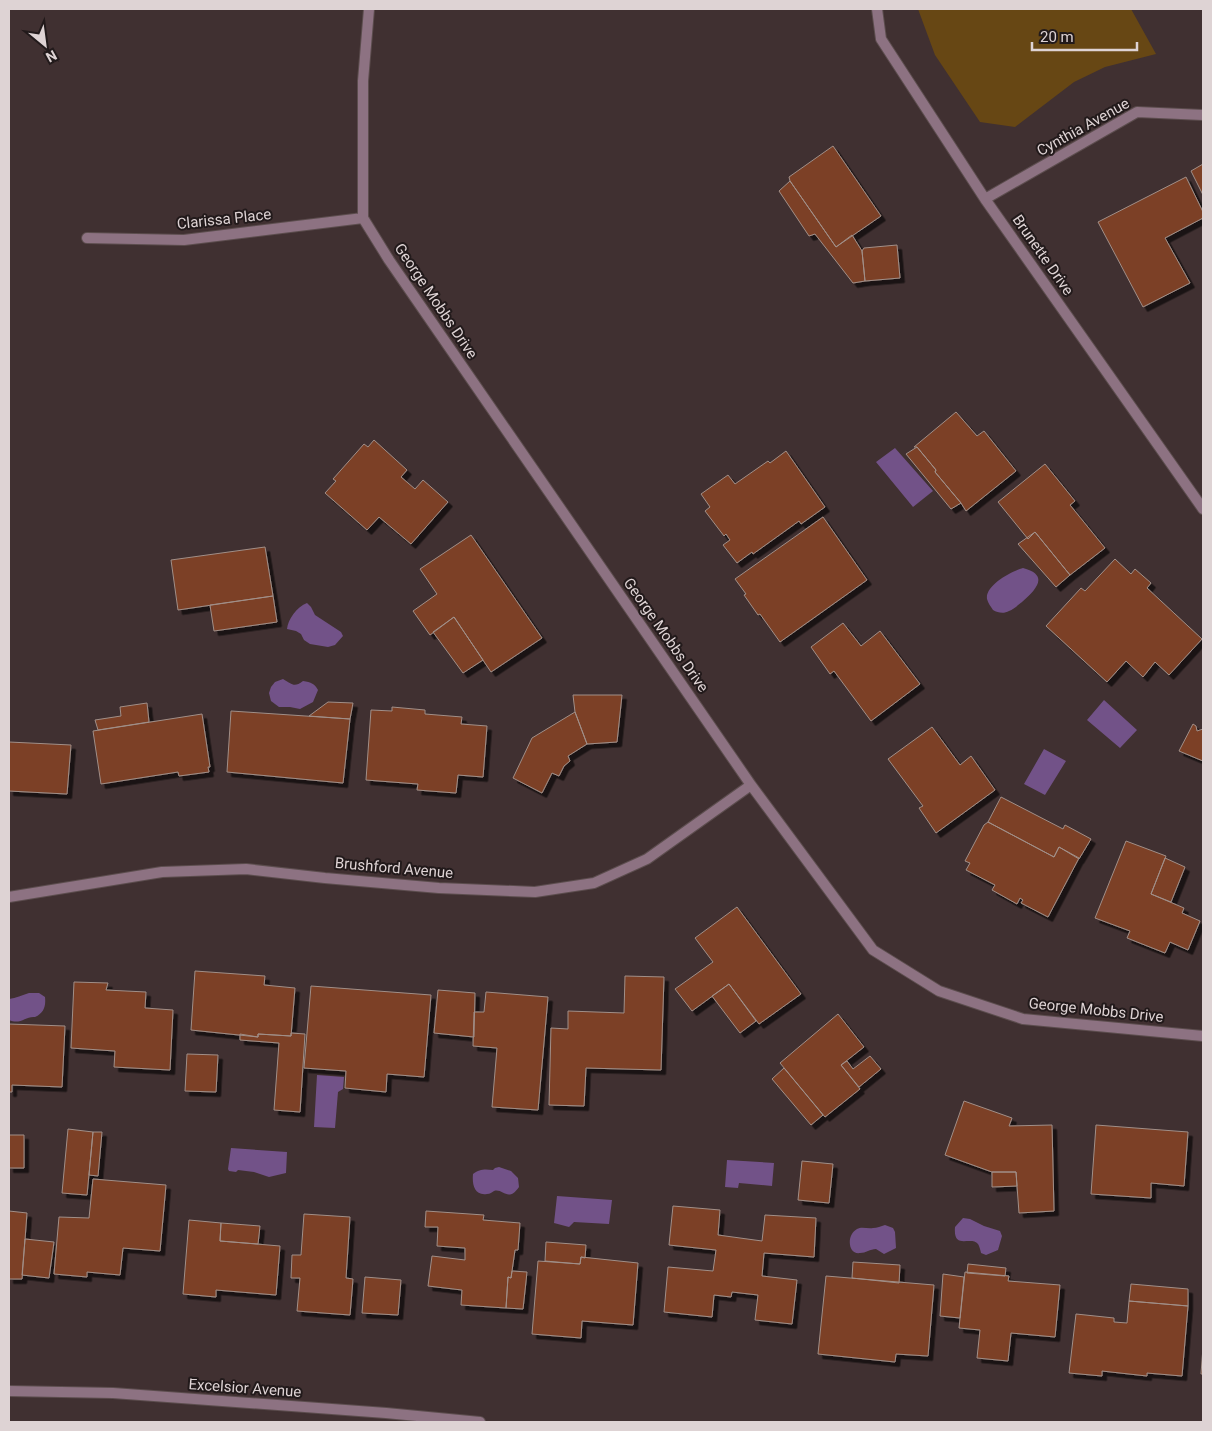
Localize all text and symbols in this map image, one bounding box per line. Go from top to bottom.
north arrow [20,20,70,70]
scale bar [1032,20,1137,52]
text: 20 m [1040,28,1074,46]
text: N [43,47,60,66]
street label: Cynthia Avenue [1034,94,1132,160]
street label: Clarissa Place [176,205,272,233]
street label: Brunette Drive [1009,211,1077,299]
street label: George Mobbs Drive [391,240,481,362]
street label: George Mobbs Drive [620,574,712,696]
street label: Brushford Avenue [334,854,454,882]
street label: George Mobbs Drive [1028,994,1164,1026]
street label: Excelsior Avenue [188,1375,302,1401]

